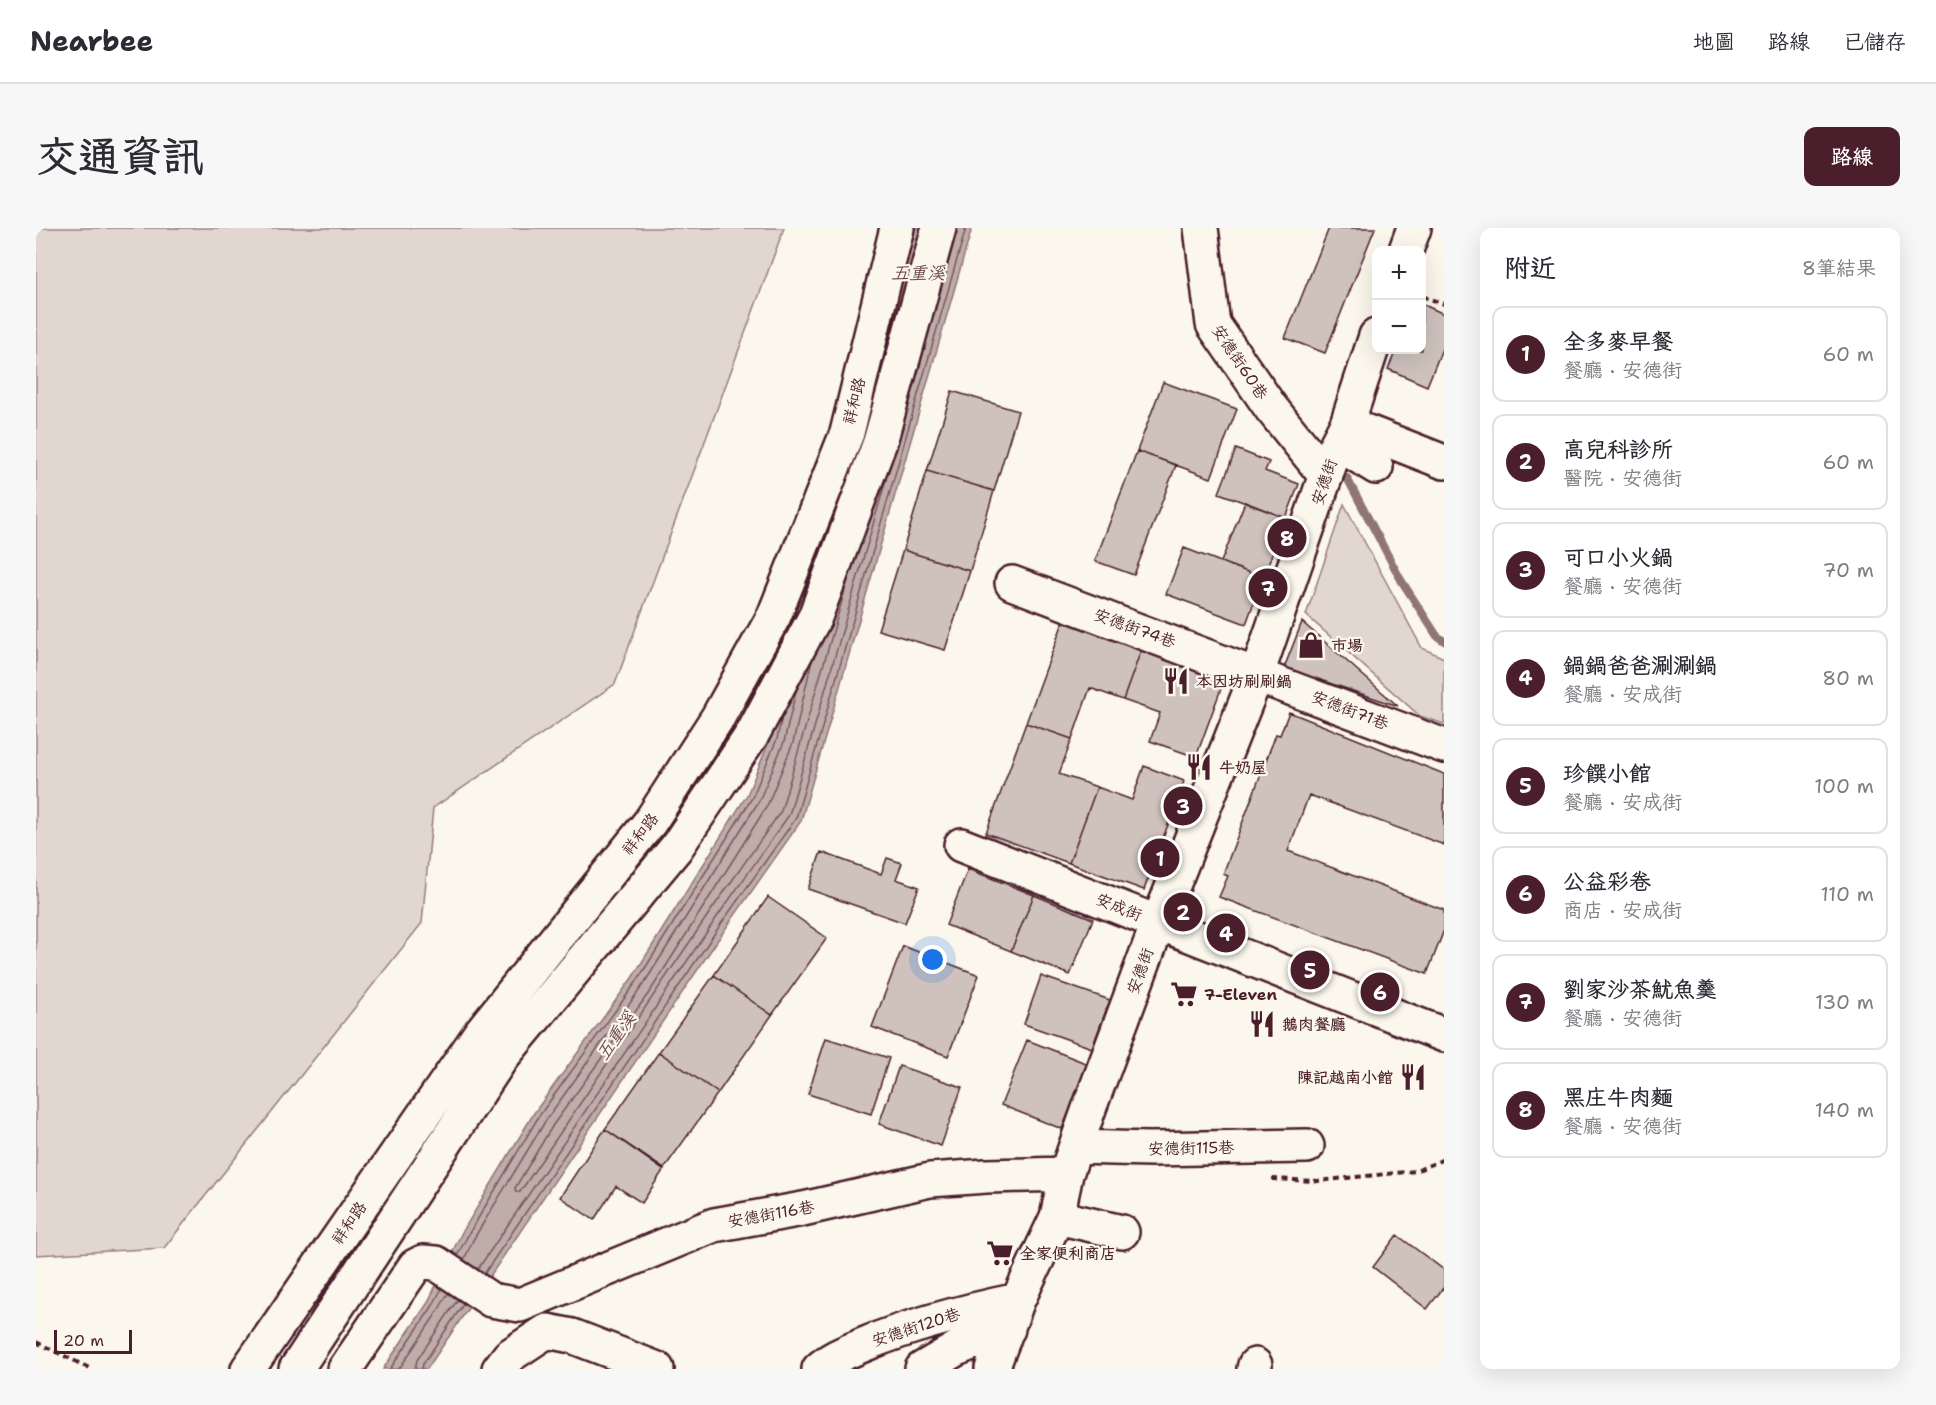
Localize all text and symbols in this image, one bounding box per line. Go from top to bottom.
text: Nearbee [30,22,153,60]
text: 地圖 [1693,28,1735,56]
text: 路線 [1768,28,1810,56]
text: 已儲存 [1843,28,1906,56]
button: 路線 [1804,127,1900,186]
text: 交通資訊 [36,128,204,184]
map controls [1372,246,1426,354]
button: + [1372,246,1426,300]
text: 附近 [1504,250,1556,285]
text: 8筆結果 [1802,255,1876,281]
water label: 五重溪 [891,261,946,285]
button: − [1372,300,1426,354]
street label: 安德街60巷 [1207,320,1273,404]
text: 全多麥早餐 [1563,327,1673,356]
text: 1 [1521,341,1530,367]
text: 60 m [1822,341,1874,367]
text: 餐廳 · 安德街 [1563,357,1682,383]
street label: 祥和路 [838,375,870,427]
text: 高兒科診所 [1563,435,1673,464]
text: 2 [1519,449,1533,475]
text: 60 m [1822,449,1874,475]
street label: 安德街 [1306,456,1342,508]
text: 醫院 · 安德街 [1563,465,1682,491]
pin: 8 [1268,516,1306,560]
text: 可口小火鍋 [1563,543,1673,572]
text: 3 [1519,557,1533,583]
text: 70 m [1822,557,1874,583]
pin: 7 [1248,566,1288,610]
text: 餐廳 · 安德街 [1563,573,1682,599]
street label: 安德街74巷 [1091,603,1179,653]
shop icon: 市場 [1296,630,1326,660]
place label: 市場 [1331,635,1363,656]
text: 鍋鍋爸爸涮涮鍋 [1563,651,1717,680]
text: 4 [1519,665,1533,691]
text: 80 m [1822,665,1874,691]
restaurant icon: 本因坊刷刷鍋 [1161,666,1191,696]
place label: 本因坊刷刷鍋 [1196,671,1292,692]
text: 餐廳 · 安成街 [1563,681,1682,707]
street label: 安德街71巷 [1308,686,1392,734]
restaurant icon: 牛奶屋 [1184,752,1214,782]
place label: 牛奶屋 [1219,757,1267,778]
text: 珍饌小館 [1563,759,1651,788]
text: 5 [1519,773,1532,799]
text: 100 m [1814,773,1874,799]
pin: 3 [1164,784,1202,828]
text: 餐廳 · 安成街 [1563,789,1682,815]
street label: 祥和路 [617,809,663,859]
pin: 1 [1140,836,1180,880]
text: 公益彩卷 [1563,867,1651,896]
text: 6 [1519,881,1533,907]
text: 110 m [1820,881,1874,907]
street label: 安成街 [1093,888,1145,926]
pin: 2 [1164,890,1202,934]
text: 商店 · 安成街 [1563,897,1682,923]
pin: 4 [1206,910,1246,956]
your location [918,945,947,974]
street label: 安德街 [1122,945,1158,997]
pin: 5 [1290,948,1330,992]
pin: 6 [1360,970,1400,1014]
text: 劉家沙茶魷魚羹 [1563,975,1717,1004]
supermarket icon: 7-Eleven [1169,979,1199,1009]
place label: 7-Eleven [1204,984,1277,1005]
text: 7 [1519,989,1533,1015]
text: 130 m [1815,989,1874,1015]
text: 餐廳 · 安德街 [1563,1005,1682,1031]
water label: 五重溪 [591,1006,642,1065]
restaurant icon: 鵝肉餐廳 [1247,1009,1277,1039]
place label: 鵝肉餐廳 [1282,1014,1346,1035]
restaurant icon: 陳記越南小館 [1398,1062,1428,1092]
place label: 陳記越南小館 [1297,1067,1393,1088]
text: 黑庄牛肉麵 [1563,1083,1673,1112]
text: 8 [1519,1097,1533,1123]
text: 140 m [1815,1097,1874,1123]
text: 餐廳 · 安德街 [1563,1113,1682,1139]
street label: 安德街115巷 [1148,1137,1234,1159]
street label: 安德街116巷 [726,1196,816,1232]
street label: 祥和路 [327,1197,371,1249]
supermarket icon: 全家便利商店 [985,1238,1015,1268]
place label: 全家便利商店 [1020,1243,1116,1264]
street label: 安德街120巷 [869,1303,963,1351]
scale bar [54,1327,132,1354]
text: 20 m [63,1330,104,1351]

